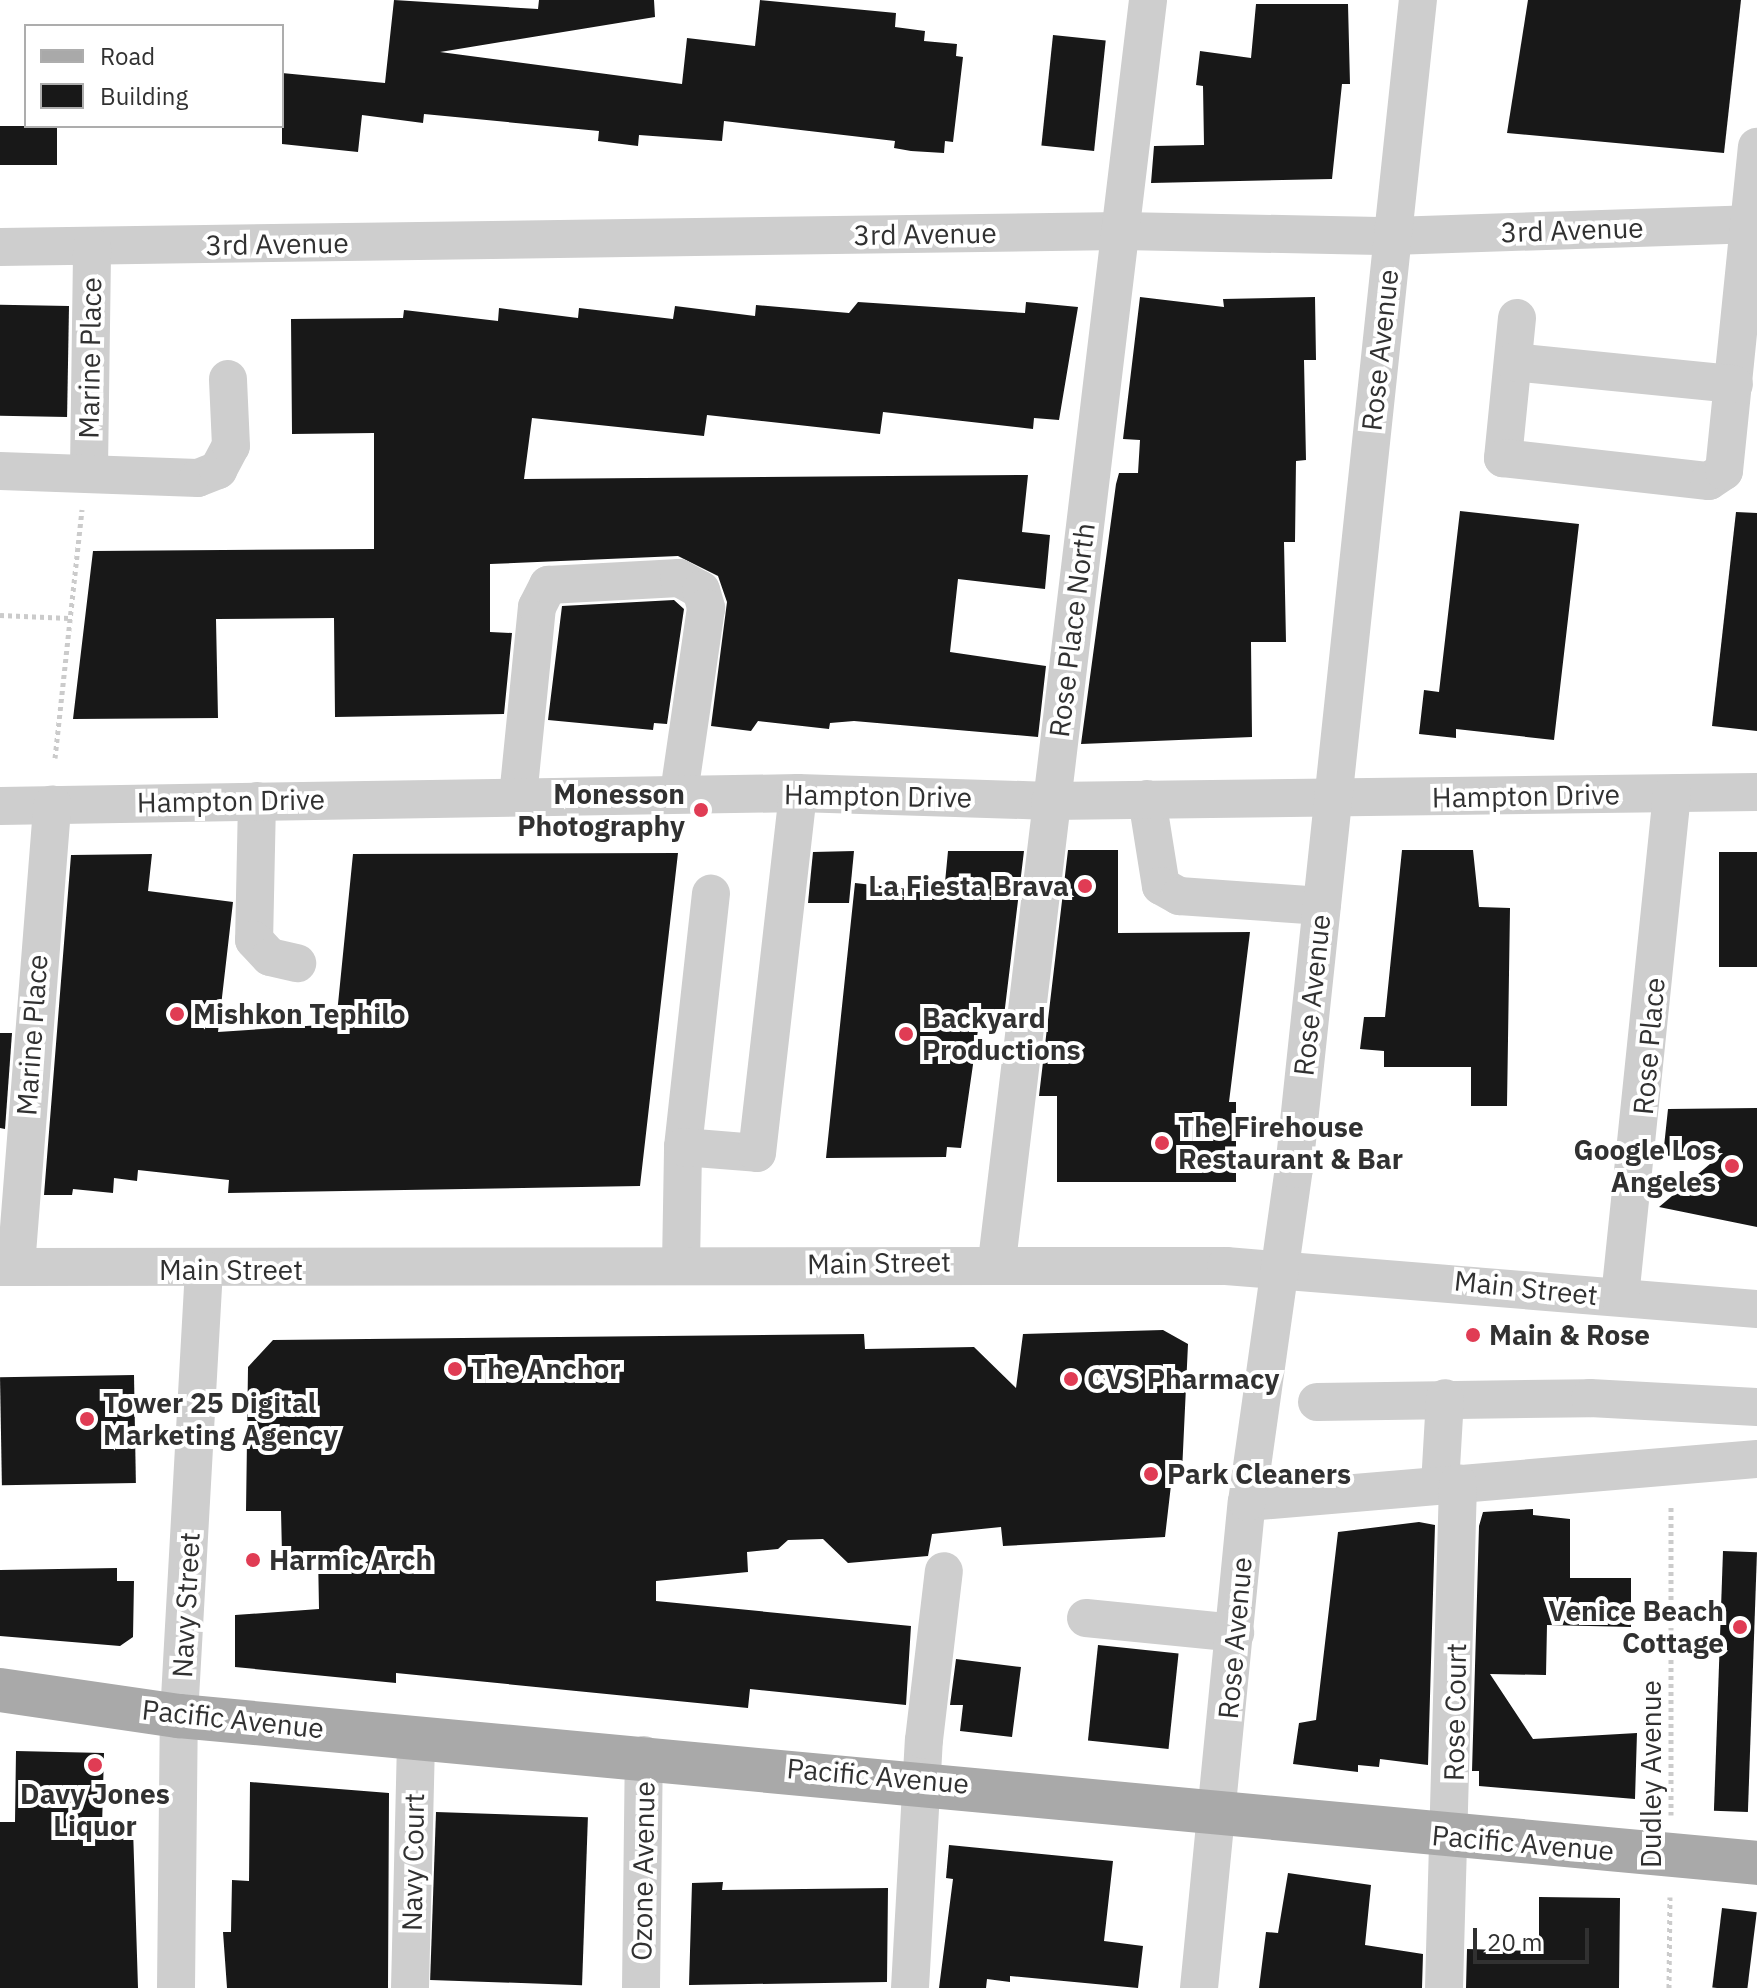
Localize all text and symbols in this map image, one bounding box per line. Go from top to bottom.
legend [24,24,284,128]
text: Road [100,40,155,72]
text: Building [100,80,188,112]
street label: 3rd Avenue [1500,211,1644,249]
street label: 3rd Avenue [853,216,997,252]
street label: 3rd Avenue [205,226,349,262]
street label: Rose Avenue [1355,268,1405,432]
street label: Marine Place [72,277,108,439]
street label: Rose Place North [1042,521,1102,739]
place label: Monesson Photography [517,777,685,843]
street label: Hampton Drive [784,778,972,814]
street label: Hampton Drive [1432,778,1620,814]
street label: Hampton Drive [137,783,325,819]
marker: Monesson Photography [692,801,710,819]
place label: La Fiesta Brava [868,869,1069,903]
marker: La Fiesta Brava [1076,877,1094,895]
street label: Rose Avenue [1287,913,1337,1077]
street label: Marine Place [10,953,54,1117]
street label: Rose Place [1626,976,1672,1116]
place label: Mishkon Tephilo [193,997,405,1031]
place label: Backyard Productions [922,1001,1081,1067]
marker: Mishkon Tephilo [168,1005,186,1023]
marker: Backyard Productions [897,1025,915,1043]
place label: The Firehouse Restaurant & Bar [1178,1110,1403,1176]
place label: Google Los Angeles [1574,1133,1716,1199]
marker: The Firehouse Restaurant & Bar [1153,1134,1171,1152]
marker: Google Los Angeles [1723,1157,1741,1175]
street label: Main Street [807,1245,951,1281]
street label: Main Street [159,1253,303,1287]
street label: Main Street [1453,1264,1599,1312]
place label: Main & Rose [1489,1318,1650,1352]
marker: Main & Rose [1464,1326,1482,1344]
place label: The Anchor [471,1352,621,1386]
marker: The Anchor [446,1360,464,1378]
place label: CVS Pharmacy [1087,1362,1279,1396]
marker: CVS Pharmacy [1062,1370,1080,1388]
place label: Tower 25 Digital Marketing Agency [103,1386,338,1452]
marker: Tower 25 Digital Marketing Agency [78,1410,96,1428]
place label: Park Cleaners [1167,1457,1351,1491]
marker: Park Cleaners [1142,1465,1160,1483]
street label: Navy Street [165,1531,207,1679]
place label: Harmic Arch [269,1543,432,1577]
marker: Harmic Arch [244,1551,262,1569]
street label: Rose Avenue [1211,1556,1259,1720]
place label: Venice Beach Cottage [1548,1594,1724,1660]
marker: Venice Beach Cottage [1731,1618,1749,1636]
street label: Rose Court [1437,1643,1473,1781]
street label: Dudley Avenue [1634,1680,1668,1868]
street label: Pacific Avenue [140,1693,326,1745]
street label: Pacific Avenue [785,1751,971,1801]
marker: Davy Jones Liquor [86,1756,104,1774]
place label: Davy Jones Liquor [20,1777,170,1843]
street label: Ozone Avenue [625,1781,661,1961]
street label: Navy Court [395,1793,431,1931]
street label: Pacific Avenue [1430,1818,1616,1868]
scale bar [1477,1912,1593,1962]
text: 20 m [1487,1926,1542,1958]

